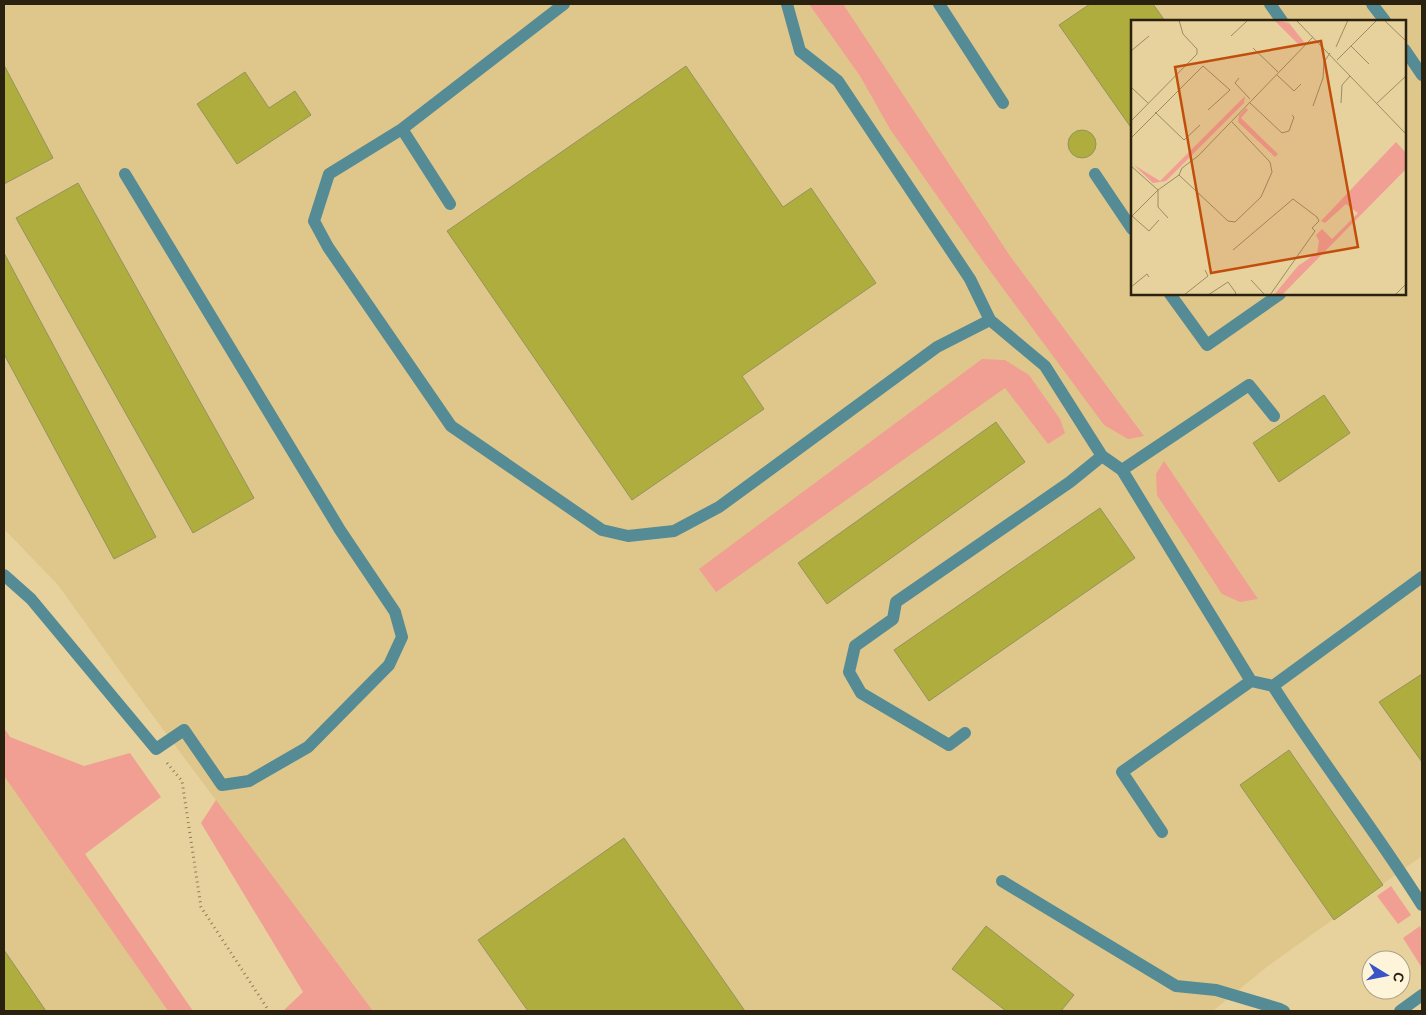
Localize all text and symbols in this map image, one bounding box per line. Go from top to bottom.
inset map [1131,20,1406,295]
north arrow [1361,950,1411,1000]
text: С [1389,971,1409,984]

